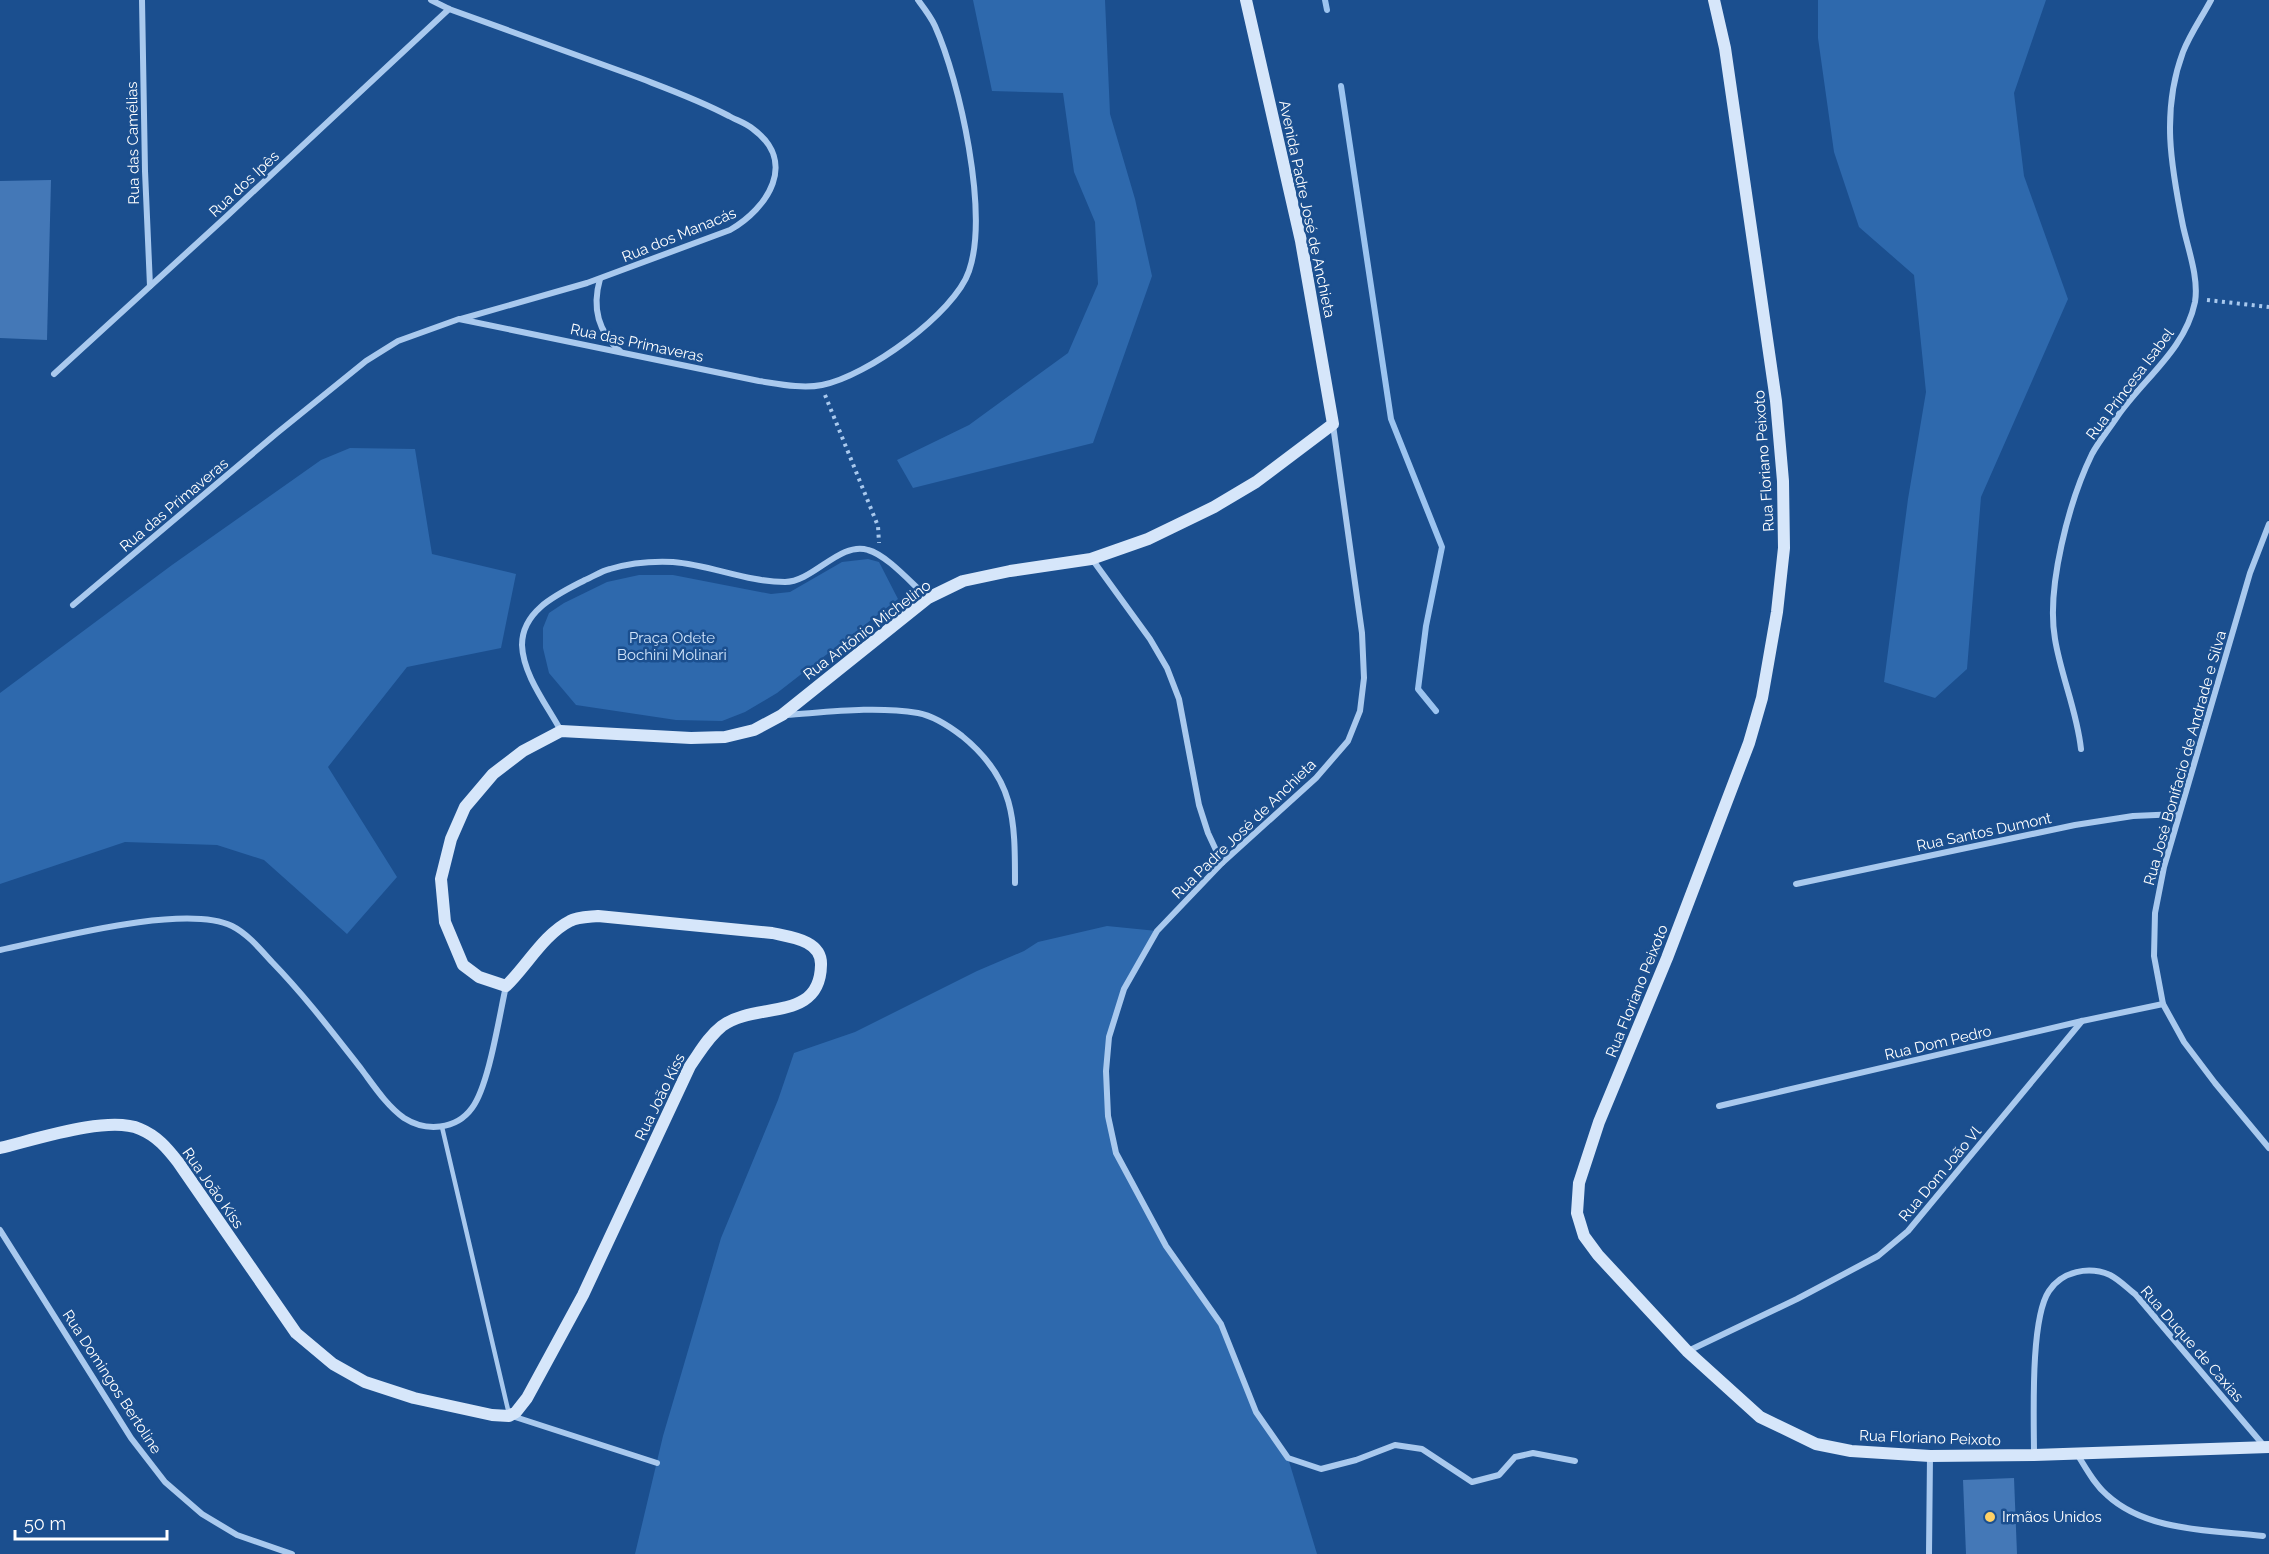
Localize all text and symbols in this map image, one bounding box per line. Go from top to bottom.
street label: Rua das Camélias [123,81,143,205]
street label: Avenida Padre José de Anchieta [1275,99,1339,319]
street label: Rua dos Ipês [205,147,283,221]
street label: Rua dos Manacás [619,204,739,266]
street label: Rua das Primaveras [569,320,705,366]
street label: Rua Princesa Isabel [2082,324,2178,443]
street label: Rua Floriano Peixoto [1750,390,1778,532]
street label: Rua das Primaveras [116,454,232,556]
street label: Rua Antônio Michelino [800,576,934,684]
park label: Praça Odete Bochini Molinari [617,629,727,664]
street label: Rua José Bonifacio de Andrade e Silva [2140,629,2230,887]
street label: Rua Padre José de Anchieta [1168,755,1320,903]
street label: Rua Santos Dumont [1915,809,2053,855]
street label: Rua Floriano Peixoto [1602,922,1672,1060]
street label: Rua Dom Pedro [1883,1022,1993,1064]
street label: Rua João Kiss [631,1051,689,1143]
street label: Rua Dom João Vl [1895,1122,1985,1225]
street label: Rua João Kiss [179,1144,247,1232]
street label: Rua Duque de Caxias [2137,1282,2247,1406]
street label: Rua Domingos Bertoline [59,1307,165,1458]
street label: Rua Floriano Peixoto [1859,1427,2001,1449]
scale bar [15,1503,166,1541]
place label: Irmãos Unidos [2002,1508,2102,1526]
marker: Irmãos Unidos [1983,1510,1997,1524]
text: 50 m [24,1513,66,1534]

